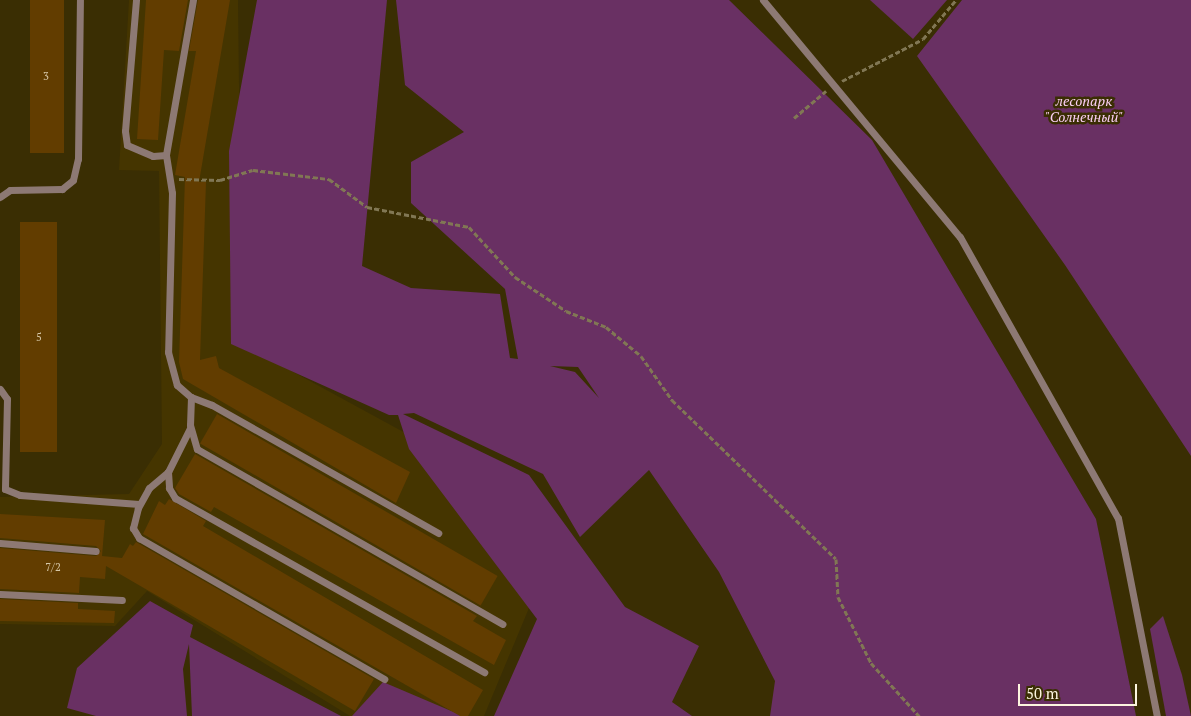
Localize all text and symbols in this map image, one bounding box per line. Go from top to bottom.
house number: 3 [43,69,49,83]
park label: лесопарк "Солнечный" [1045,93,1123,125]
house number: 5 [36,330,42,344]
house number: 7/2 [45,560,61,574]
scale bar [1021,674,1140,706]
text: 50 m [1026,683,1059,703]

